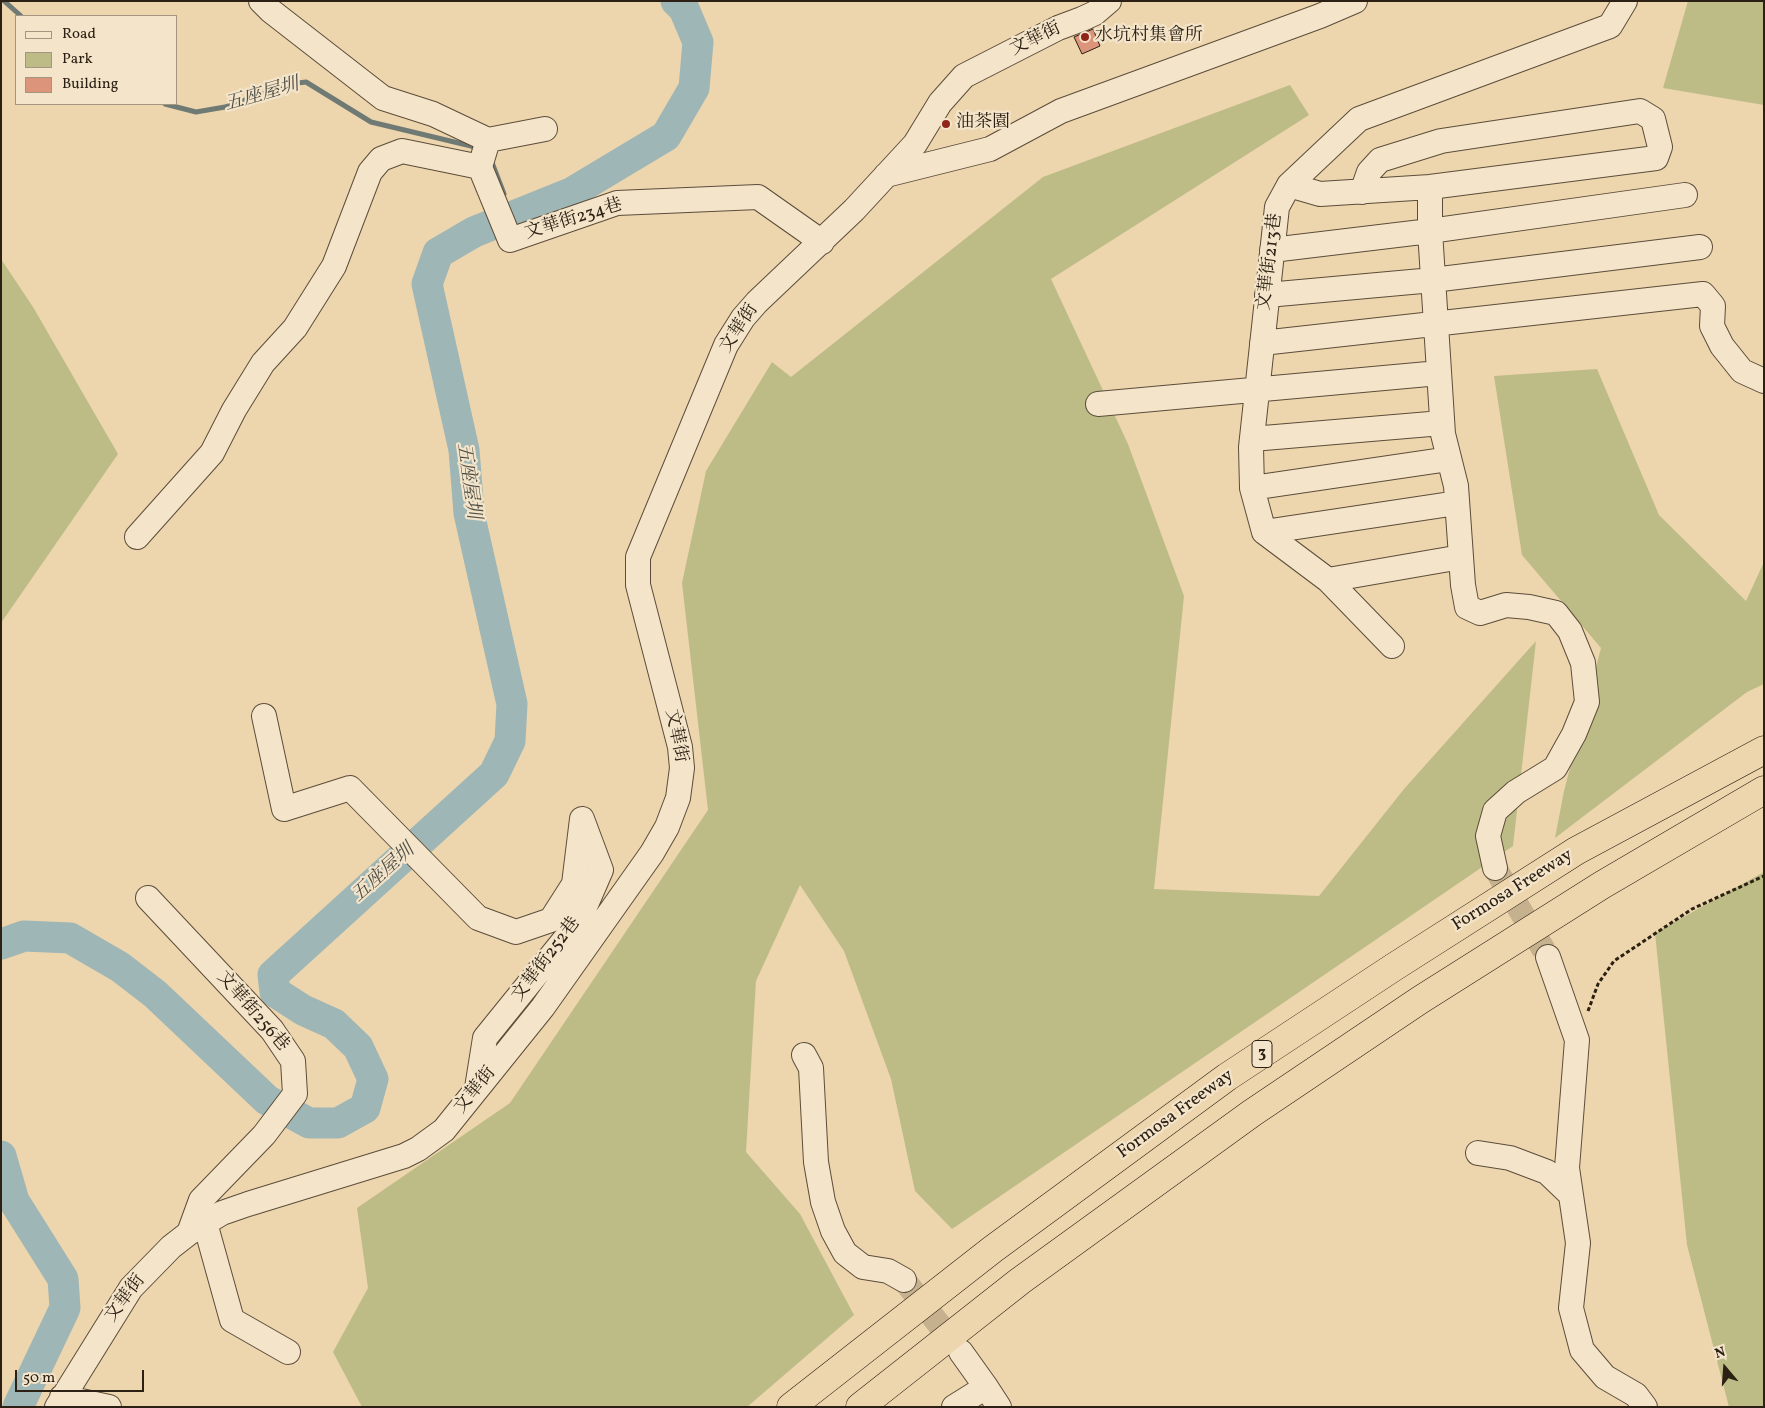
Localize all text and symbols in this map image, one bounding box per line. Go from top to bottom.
legend [15,15,178,105]
street label: 文華街 [1007,18,1065,62]
text: Road [62,24,96,45]
place label: 水坑村集會所 [1095,26,1203,48]
marker: 水坑村集會所 [1079,31,1091,43]
text: Park [62,49,93,70]
text: Building [62,74,118,95]
water label: 五座屋圳 [222,75,302,117]
place label: 油茶園 [956,113,1010,135]
marker: 油茶園 [940,118,952,130]
street label: 文華街234巷 [522,195,626,245]
street label: 文華街213巷 [1254,212,1288,312]
street label: 文華街 [716,300,764,358]
water label: 五座屋圳 [450,442,484,520]
street label: 文華街 [659,707,691,765]
water label: 五座屋圳 [348,840,420,908]
street label: Formosa Freeway [1449,845,1577,937]
street label: 文華街252巷 [508,914,586,1006]
street label: 文華街256巷 [211,967,293,1057]
road number: 3 [1252,1040,1272,1068]
street label: 文華街 [451,1063,501,1119]
street label: Formosa Freeway [1114,1066,1238,1164]
street label: 文華街 [101,1271,151,1327]
north arrow [1700,1343,1750,1393]
text: N [1712,1343,1728,1364]
scale bar [18,1360,146,1392]
text: 50 m [23,1368,55,1389]

